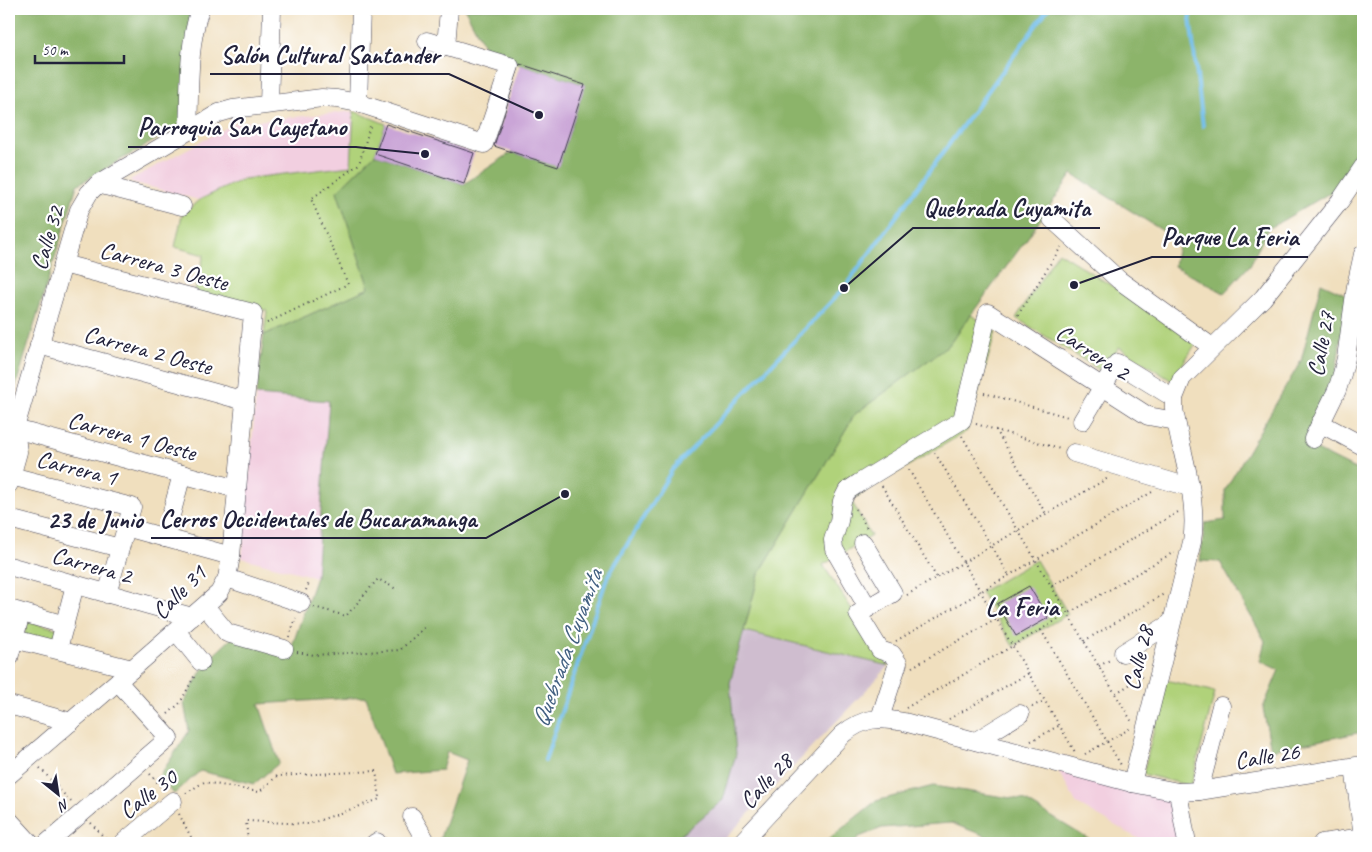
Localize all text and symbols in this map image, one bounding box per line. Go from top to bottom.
scale bar [35,32,124,64]
callout: Salón Cultural Santander [210,34,449,74]
text: Salón Cultural Santander [220,39,443,71]
text: 50 m [42,41,69,60]
callout: Parroquia San Cayetano [128,107,356,147]
text: Parroquia San Cayetano [138,111,348,143]
callout: Quebrada Cuyamita [913,188,1100,228]
text: Quebrada Cuyamita [924,192,1092,224]
street label: Calle 32 [23,200,72,274]
callout: Parque La Feria [1152,217,1308,257]
text: Parque La Feria [1162,221,1300,253]
street label: Carrera 3 Oeste [97,235,233,298]
street label: Calle 27 [1300,308,1342,379]
street label: Carrera 2 [1050,317,1137,388]
street label: Carrera 2 Oeste [81,319,217,382]
street label: Carrera 1 Oeste [65,405,199,467]
street label: Carrera 1 [34,444,120,492]
callout: Cerros Occidentales de Bucaramanga [151,498,486,538]
text: Cerros Occidentales de Bucaramanga [159,503,479,535]
district label: 23 de Junio [47,504,145,536]
street label: Carrera 2 [48,539,138,591]
street label: Calle 31 [145,558,213,626]
water label: Quebrada Cuyamita [524,564,611,731]
district label: La Feria [986,591,1060,623]
street label: Calle 28 [1116,621,1161,693]
street label: Calle 26 [1232,736,1303,776]
street label: Calle 28 [733,745,801,815]
street label: Calle 30 [113,761,185,826]
north arrow [32,770,82,820]
text: N [54,795,72,816]

